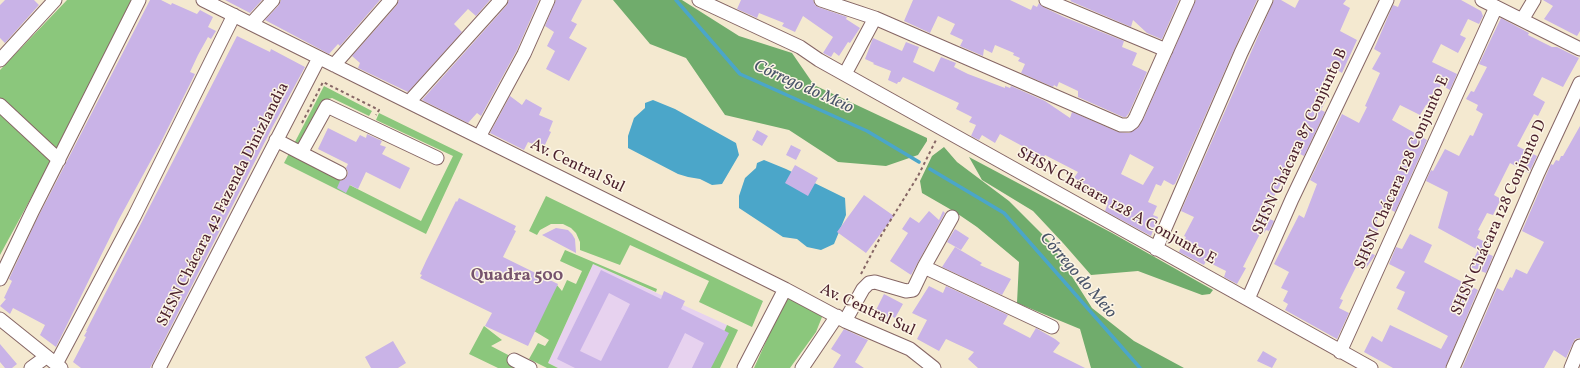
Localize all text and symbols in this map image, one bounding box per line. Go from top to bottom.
street label: SHSN Chácara 87 Conjunto B [1249,46,1353,238]
water label: Córrego do Meio [750,57,856,119]
street label: SHSN Chácara 128 Conjunto E [1351,73,1455,273]
street label: SHSN Chácara 42 Fazenda Dinizlandia [154,80,294,330]
street label: SHSN Chácara 128 Conjunto D [1448,117,1552,319]
street label: Av. Central Sul [527,136,627,198]
street label: SHSN Chácara 128 A Conjunto E [1013,144,1219,270]
water label: Córrego do Meio [1034,229,1120,323]
district label: Quadra 500 [471,267,563,287]
street label: Av. Central Sul [816,281,918,341]

